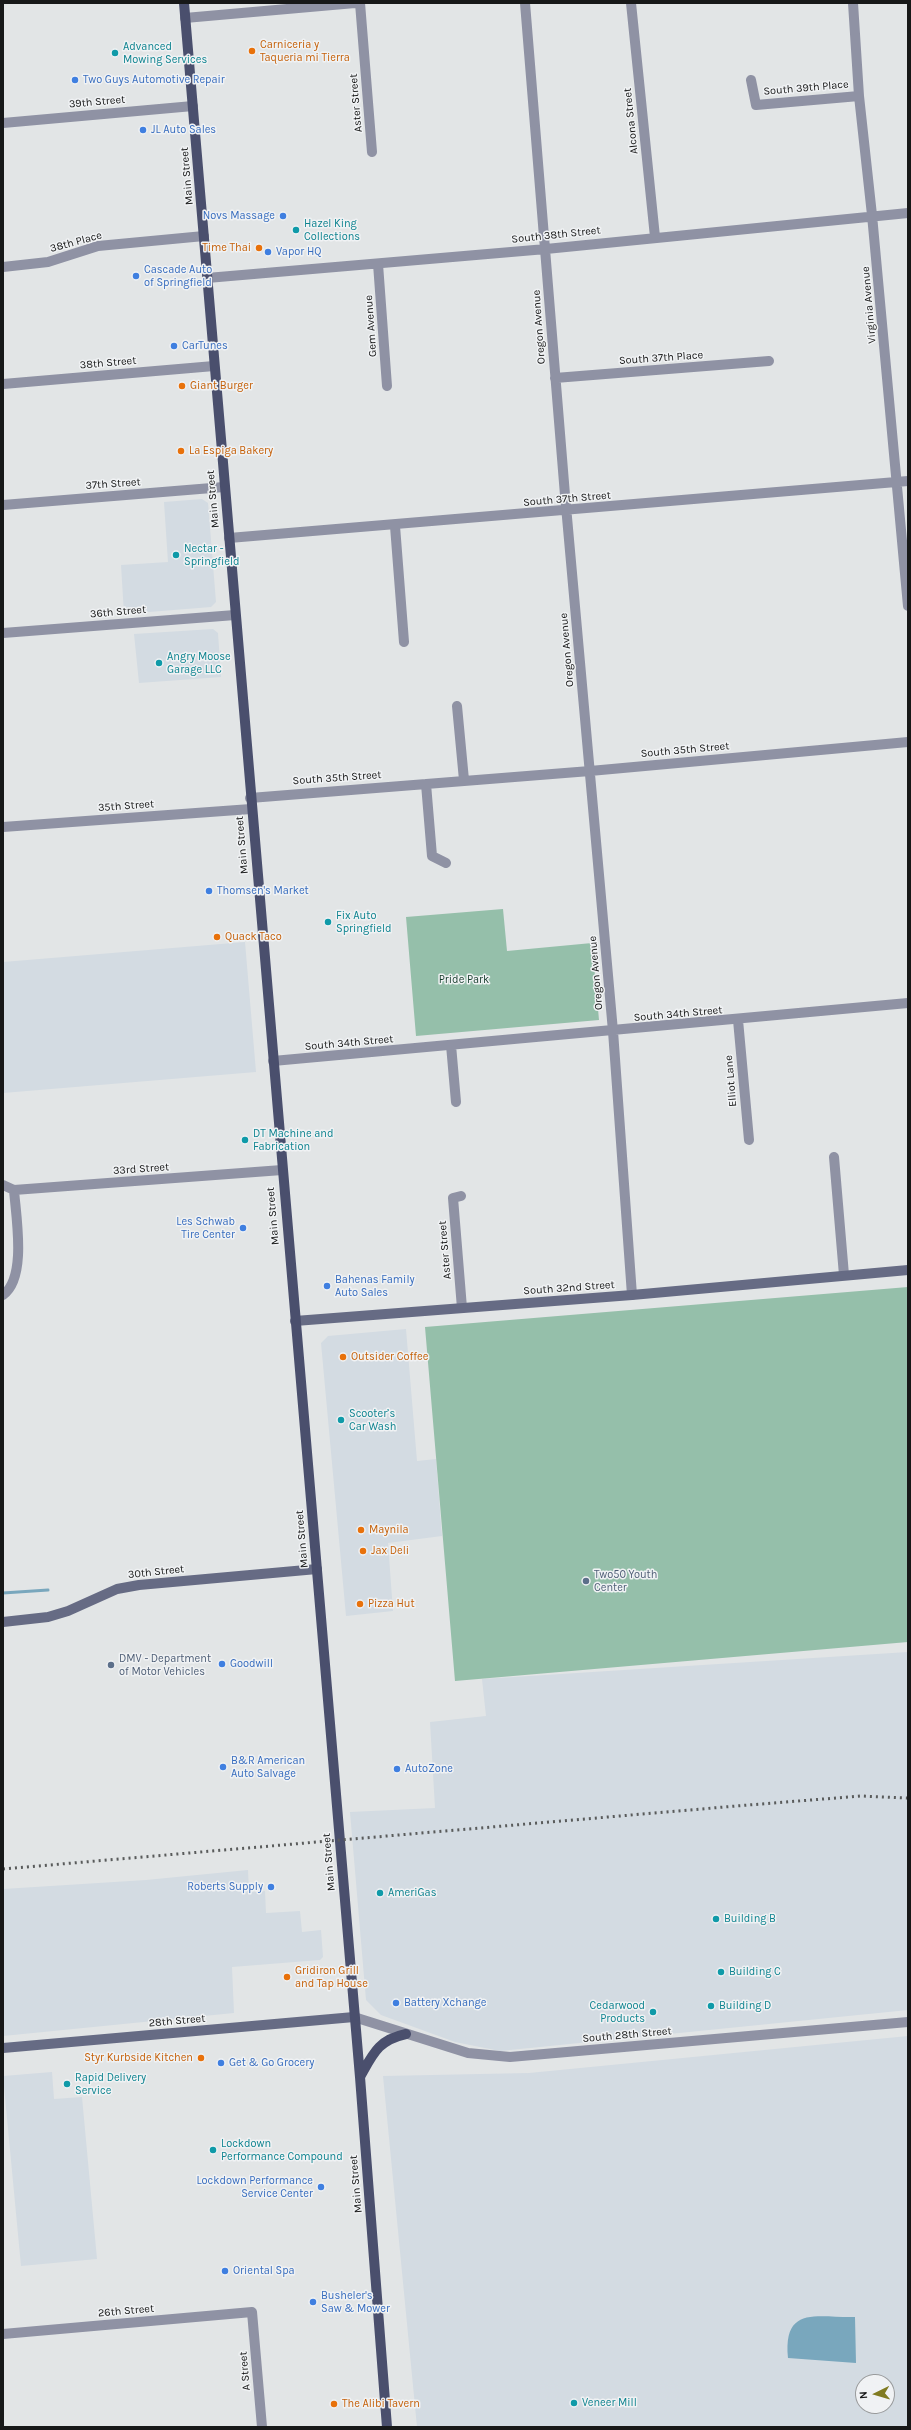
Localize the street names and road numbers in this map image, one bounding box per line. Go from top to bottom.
street label: Aster Street [347,73,365,133]
street label: South 39th Place [763,78,849,98]
street label: Alcona Street [621,87,641,155]
street label: 39th Street [68,93,126,111]
street label: Main Street [178,146,196,206]
street label: South 38th Street [511,224,601,246]
street label: 38th Place [49,229,103,255]
street label: Virginia Avenue [859,266,879,344]
street label: Oregon Avenue [530,289,548,365]
street label: Gem Avenue [362,295,380,357]
street label: South 37th Place [618,348,704,368]
street label: 38th Street [79,354,137,372]
street label: Main Street [204,469,222,529]
street label: 37th Street [85,475,141,493]
street label: South 37th Street [523,489,611,509]
street label: 36th Street [89,603,147,621]
street label: Oregon Avenue [557,612,577,688]
street label: South 35th Street [640,740,730,760]
street label: South 35th Street [292,768,382,788]
street label: 35th Street [97,797,155,815]
street label: Main Street [233,815,251,875]
street label: Oregon Avenue [586,935,606,1011]
street label: South 34th Street [633,1004,723,1024]
street label: South 34th Street [304,1033,394,1053]
street label: Elliot Lane [722,1055,740,1107]
street label: 33rd Street [112,1160,170,1178]
street label: Main Street [264,1186,282,1246]
street label: Aster Street [436,1220,454,1280]
street label: South 32nd Street [523,1278,615,1298]
street label: Main Street [293,1509,311,1569]
street label: 30th Street [127,1562,185,1582]
street label: Main Street [320,1832,338,1892]
street label: 28th Street [148,2012,206,2030]
street label: South 28th Street [582,2025,672,2045]
street label: Main Street [347,2154,365,2214]
street label: 26th Street [97,2302,155,2320]
street label: A Street [237,2351,253,2391]

